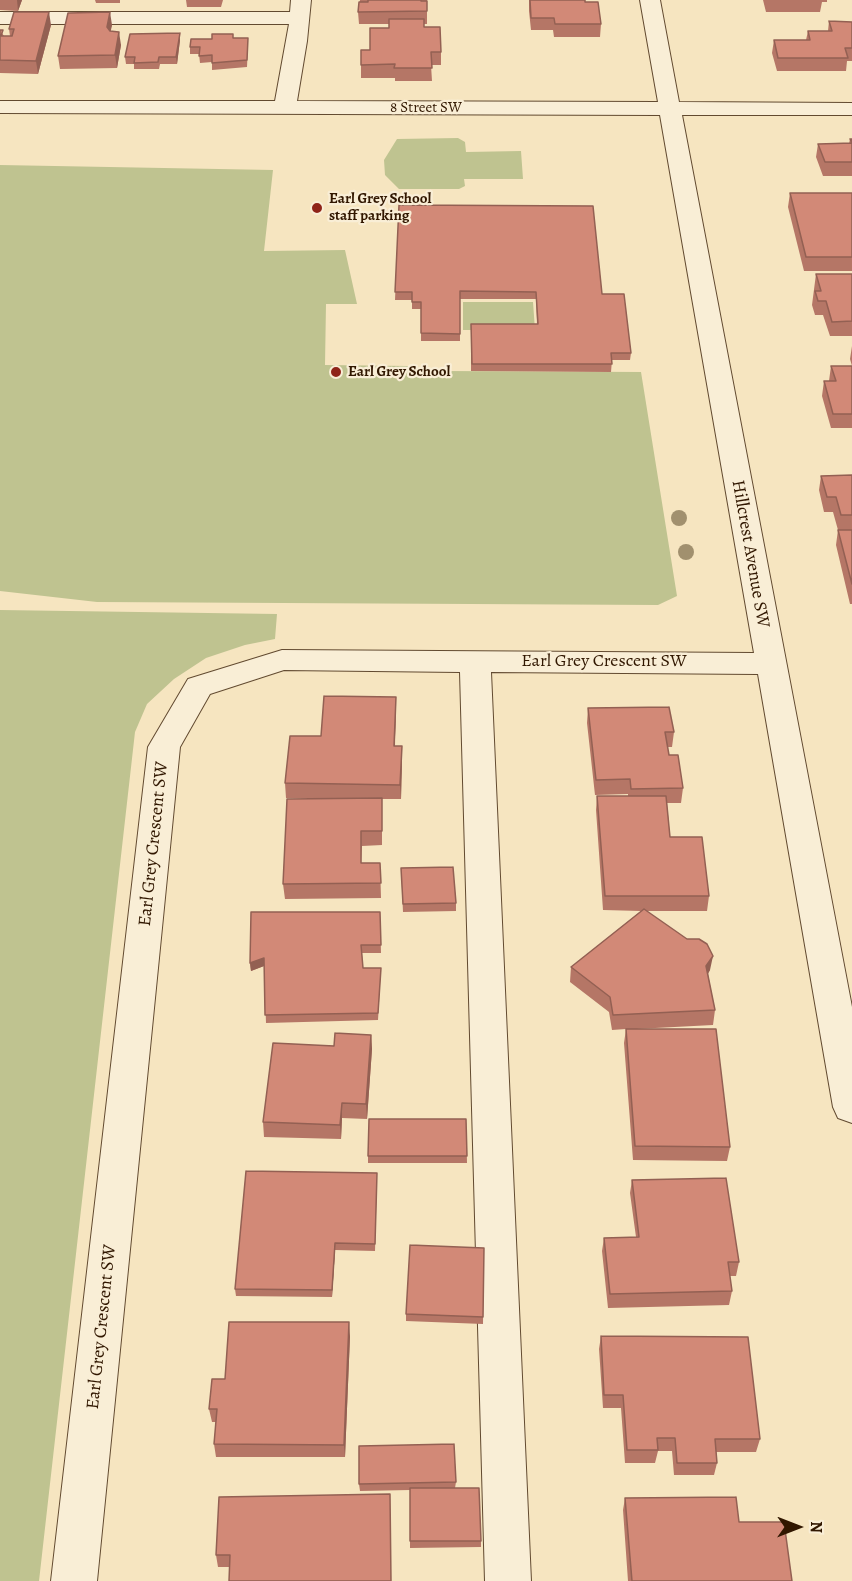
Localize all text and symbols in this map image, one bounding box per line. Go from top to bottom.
street label: 8 Street SW [390,99,462,117]
place label: Earl Grey School staff parking [329,190,431,225]
marker: Earl Grey School staff parking [310,201,324,215]
place label: Earl Grey School [348,363,450,381]
marker: Earl Grey School [329,365,343,379]
street label: Hillcrest Avenue SW [726,478,774,630]
street label: Earl Grey Crescent SW [521,651,687,673]
street label: Earl Grey Crescent SW [135,761,173,927]
street label: Earl Grey Crescent SW [83,1244,121,1410]
north arrow [768,1497,828,1557]
text: N [805,1521,827,1533]

